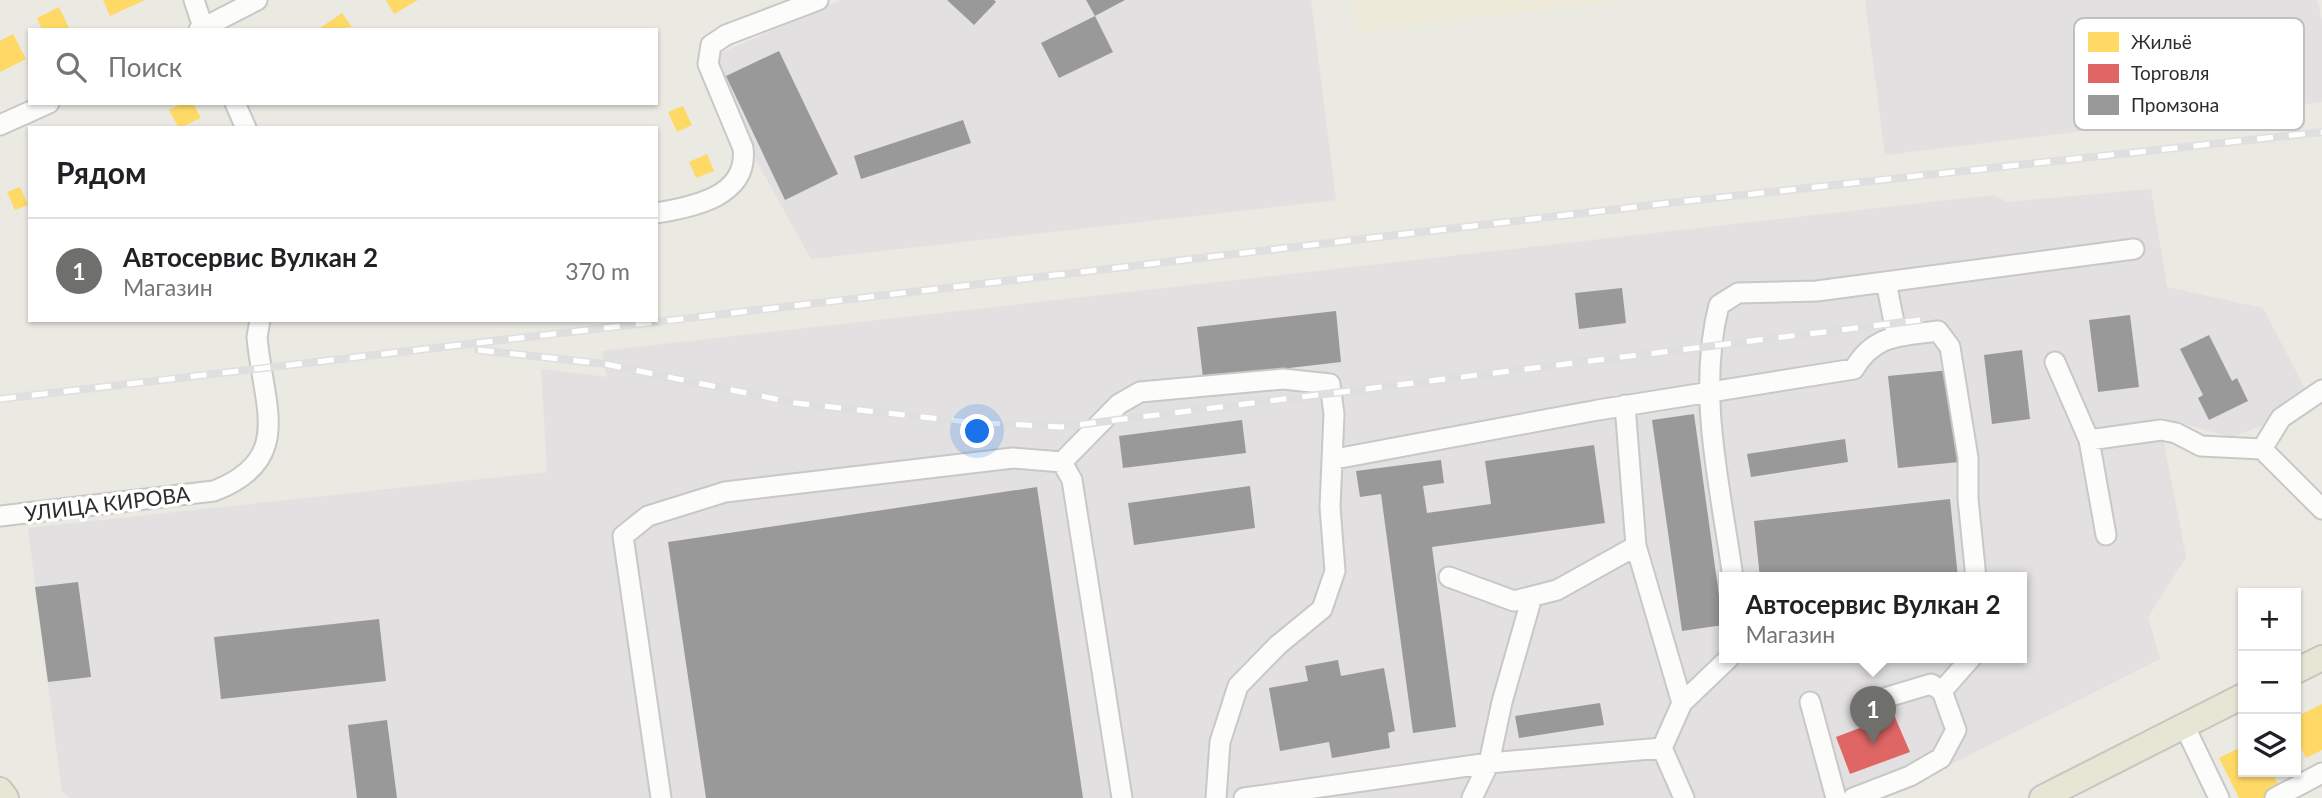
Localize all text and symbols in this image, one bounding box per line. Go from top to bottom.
legend [2074,18,2304,130]
search box [28,28,658,105]
text: Жильё [2131,30,2192,53]
icon: search [52,48,90,86]
text: Поиск [108,51,182,83]
text: Торговля [2131,61,2209,84]
text: Промзона [2131,93,2219,116]
text: Рядом [56,154,146,190]
text: Автосервис Вулкан 2 [123,241,378,273]
text: 1 [72,257,86,285]
text: 370 m [565,257,630,285]
text: Магазин [123,273,213,301]
your location [960,414,994,448]
street label: УЛИЦА КИРОВА [23,480,192,526]
popup [1719,572,2027,663]
text: Автосервис Вулкан 2 [1745,588,2001,620]
map controls [2238,588,2301,777]
button: + [2238,588,2301,651]
text: Магазин [1745,620,1835,648]
button: − [2238,651,2301,714]
pin: 1 [1850,686,1896,744]
button: layers [2238,714,2301,777]

